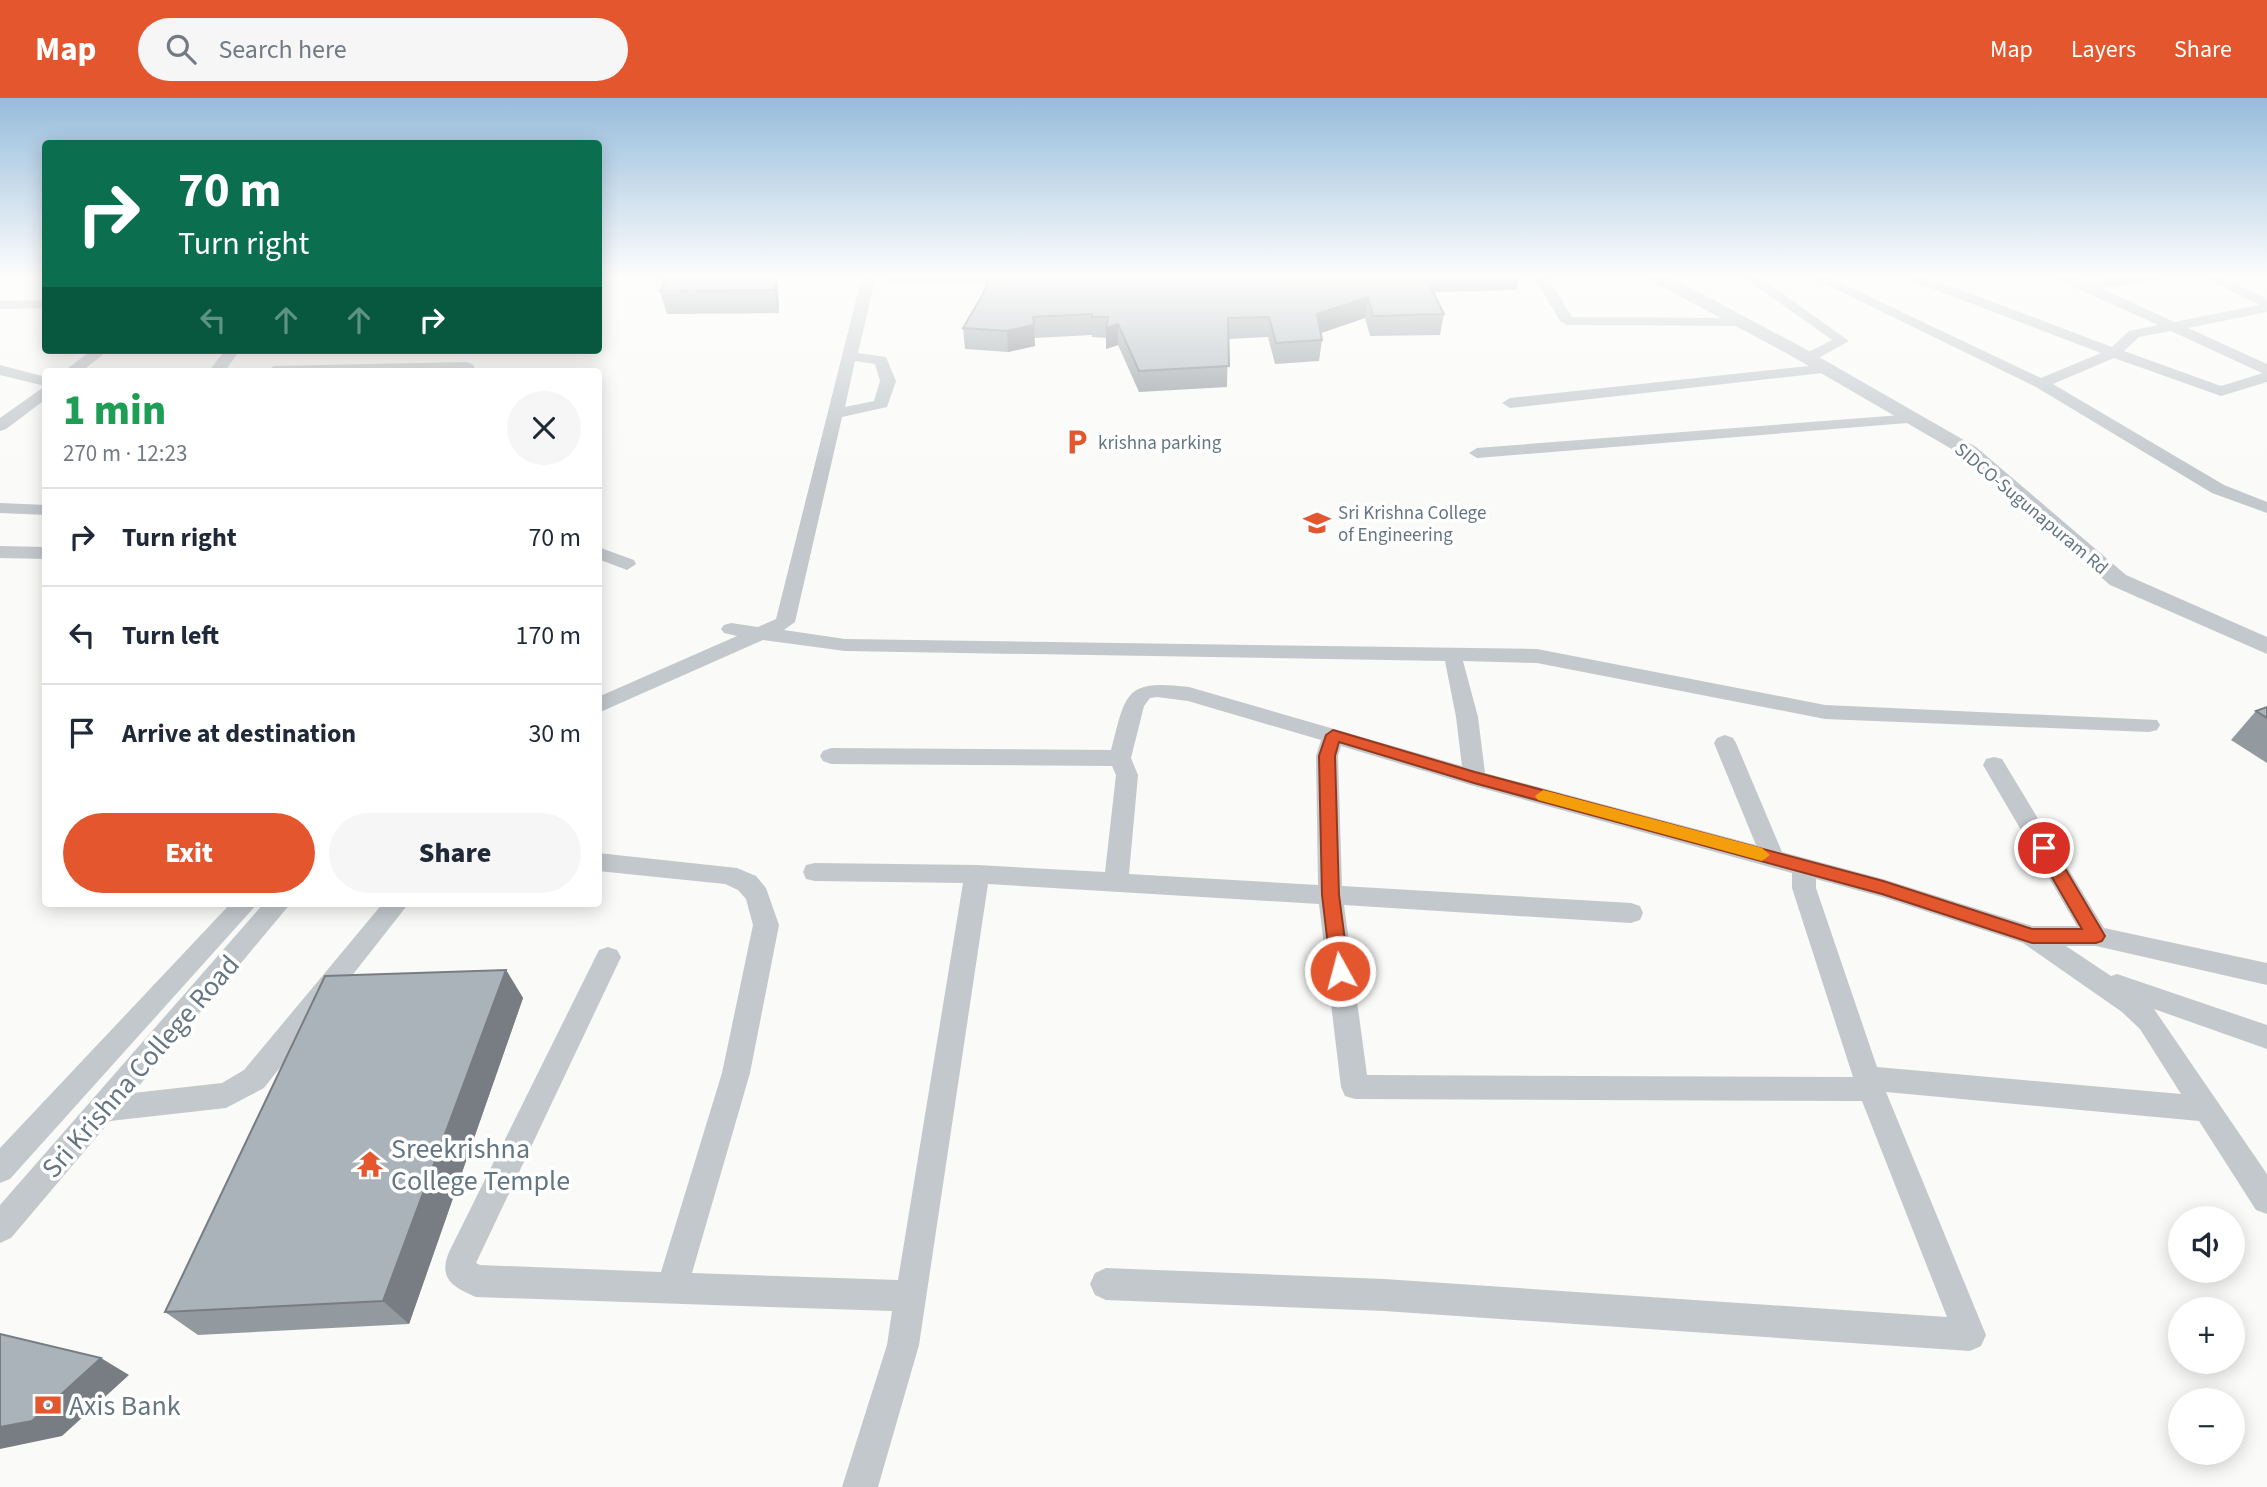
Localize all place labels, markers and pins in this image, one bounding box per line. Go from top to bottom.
parking icon: krishna parking [1062,427,1092,457]
place label: krishna parking [1098,430,1222,457]
place label: Sri Krishna College of Engineering [1338,500,1486,549]
school or university icon: Sri Krishna College of Engineering [1302,508,1332,538]
pin [2014,818,2074,878]
place label: Sreekrishna College Temple [391,1129,570,1201]
temple icon: Sreekrishna College Temple [355,1149,385,1179]
place label: Axis Bank [69,1386,181,1426]
bank icon: Axis Bank [33,1390,63,1420]

